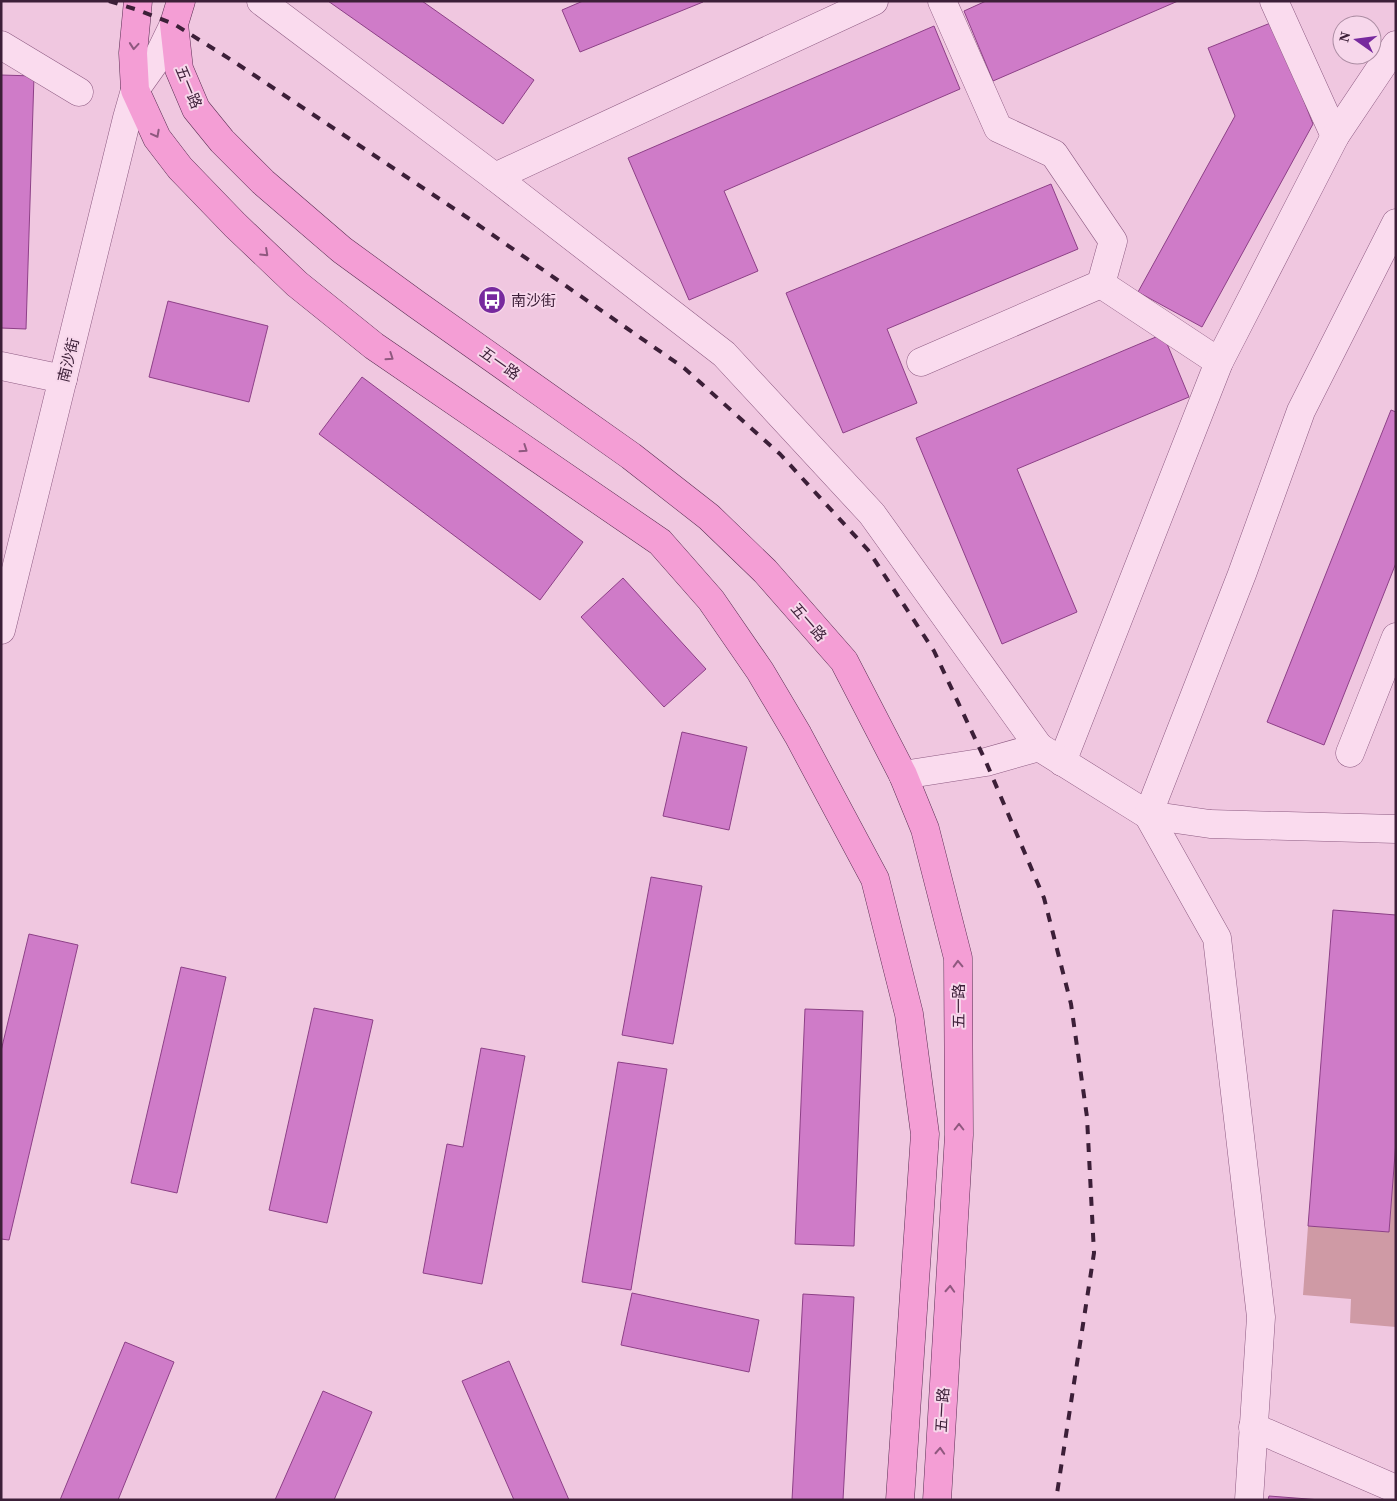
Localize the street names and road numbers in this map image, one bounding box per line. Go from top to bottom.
street label: 五一路 [171,62,207,112]
street label: 南沙街 [52,336,84,384]
street label: 五一路 [476,341,524,385]
street label: 五一路 [786,598,832,646]
street label: 五一路 [948,983,969,1029]
street label: 五一路 [930,1387,954,1433]

